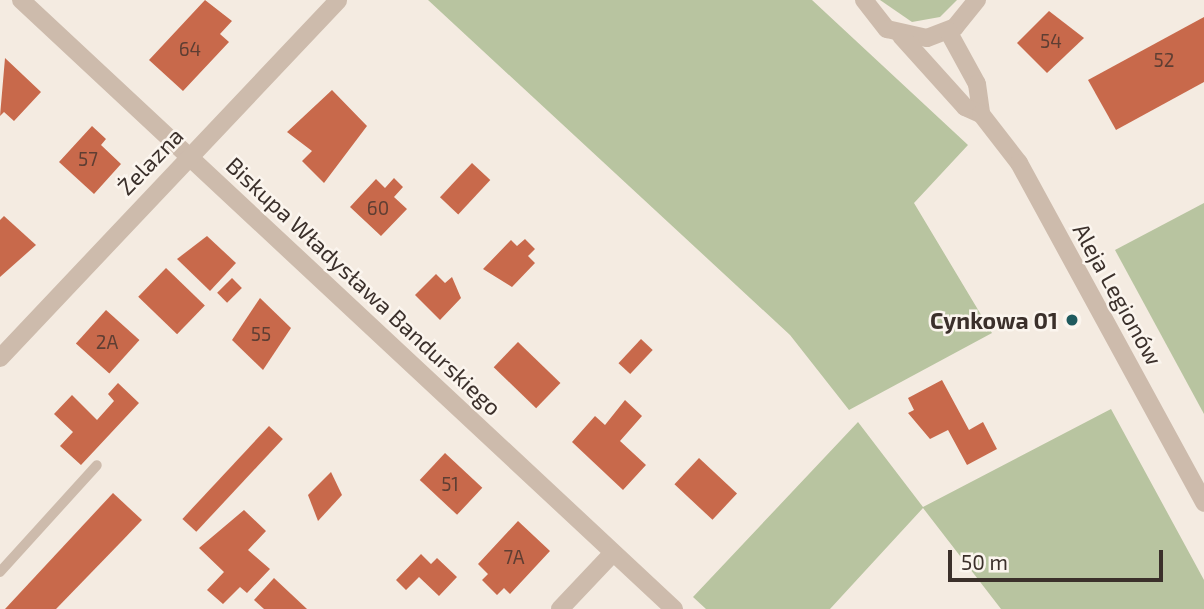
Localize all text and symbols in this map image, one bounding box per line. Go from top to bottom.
house number: 54 [1040,30,1062,52]
house number: 64 [179,38,201,60]
house number: 52 [1154,49,1174,71]
street label: Żelazna [111,122,189,200]
house number: 57 [78,148,98,170]
street label: Biskupa Władysława Bandurskiego [221,151,507,421]
house number: 60 [367,197,389,219]
street label: Aleja Legionów [1068,218,1168,370]
place label: Cynkowa 01 [930,306,1058,334]
marker: Cynkowa 01 [1064,312,1080,328]
house number: 55 [251,323,271,345]
house number: 2A [96,331,118,353]
house number: 51 [441,473,459,495]
scale bar [952,536,1167,580]
house number: 7A [504,546,524,568]
text: 50 m [961,549,1008,574]

